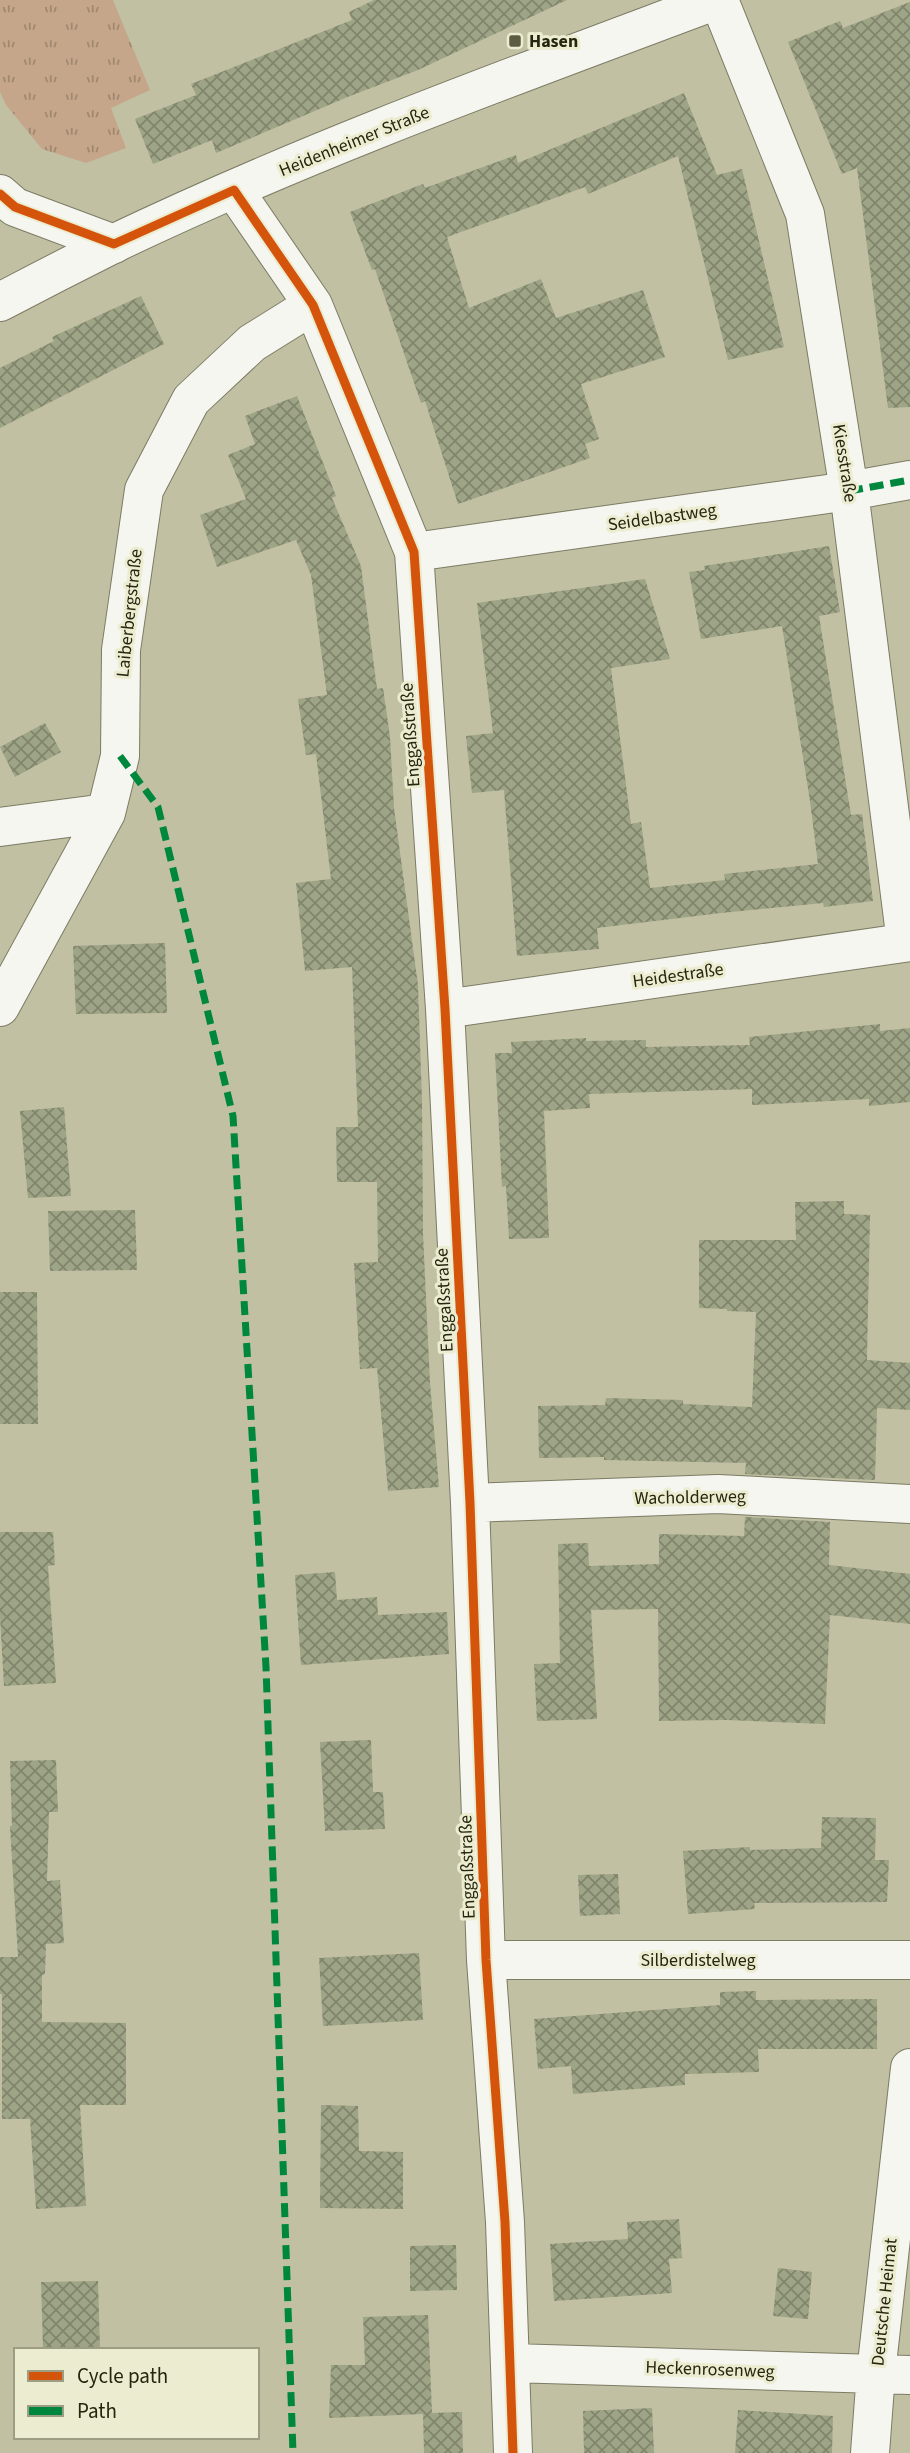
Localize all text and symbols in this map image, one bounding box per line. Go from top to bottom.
place label: Hasen [529,29,578,54]
marker: Hasen [507,33,523,49]
street label: Heidenheimer Straße [275,100,433,183]
street label: Kiesstraße [826,422,863,504]
street label: Seidelbastweg [606,498,718,537]
street label: Laiberbergstraße [110,548,149,678]
street label: Enggaßstraße [394,682,427,788]
street label: Heidestraße [631,957,725,994]
street label: Enggaßstraße [429,1247,460,1353]
street label: Wacholderweg [634,1484,746,1511]
street label: Enggaßstraße [453,1814,482,1919]
street label: Silberdistelweg [640,1948,756,1973]
street label: Deutsche Heimat [865,2237,904,2367]
legend [14,2348,259,2439]
street label: Heckenrosenweg [645,2355,775,2384]
text: Cycle path [77,2361,168,2391]
text: Path [77,2396,117,2426]

